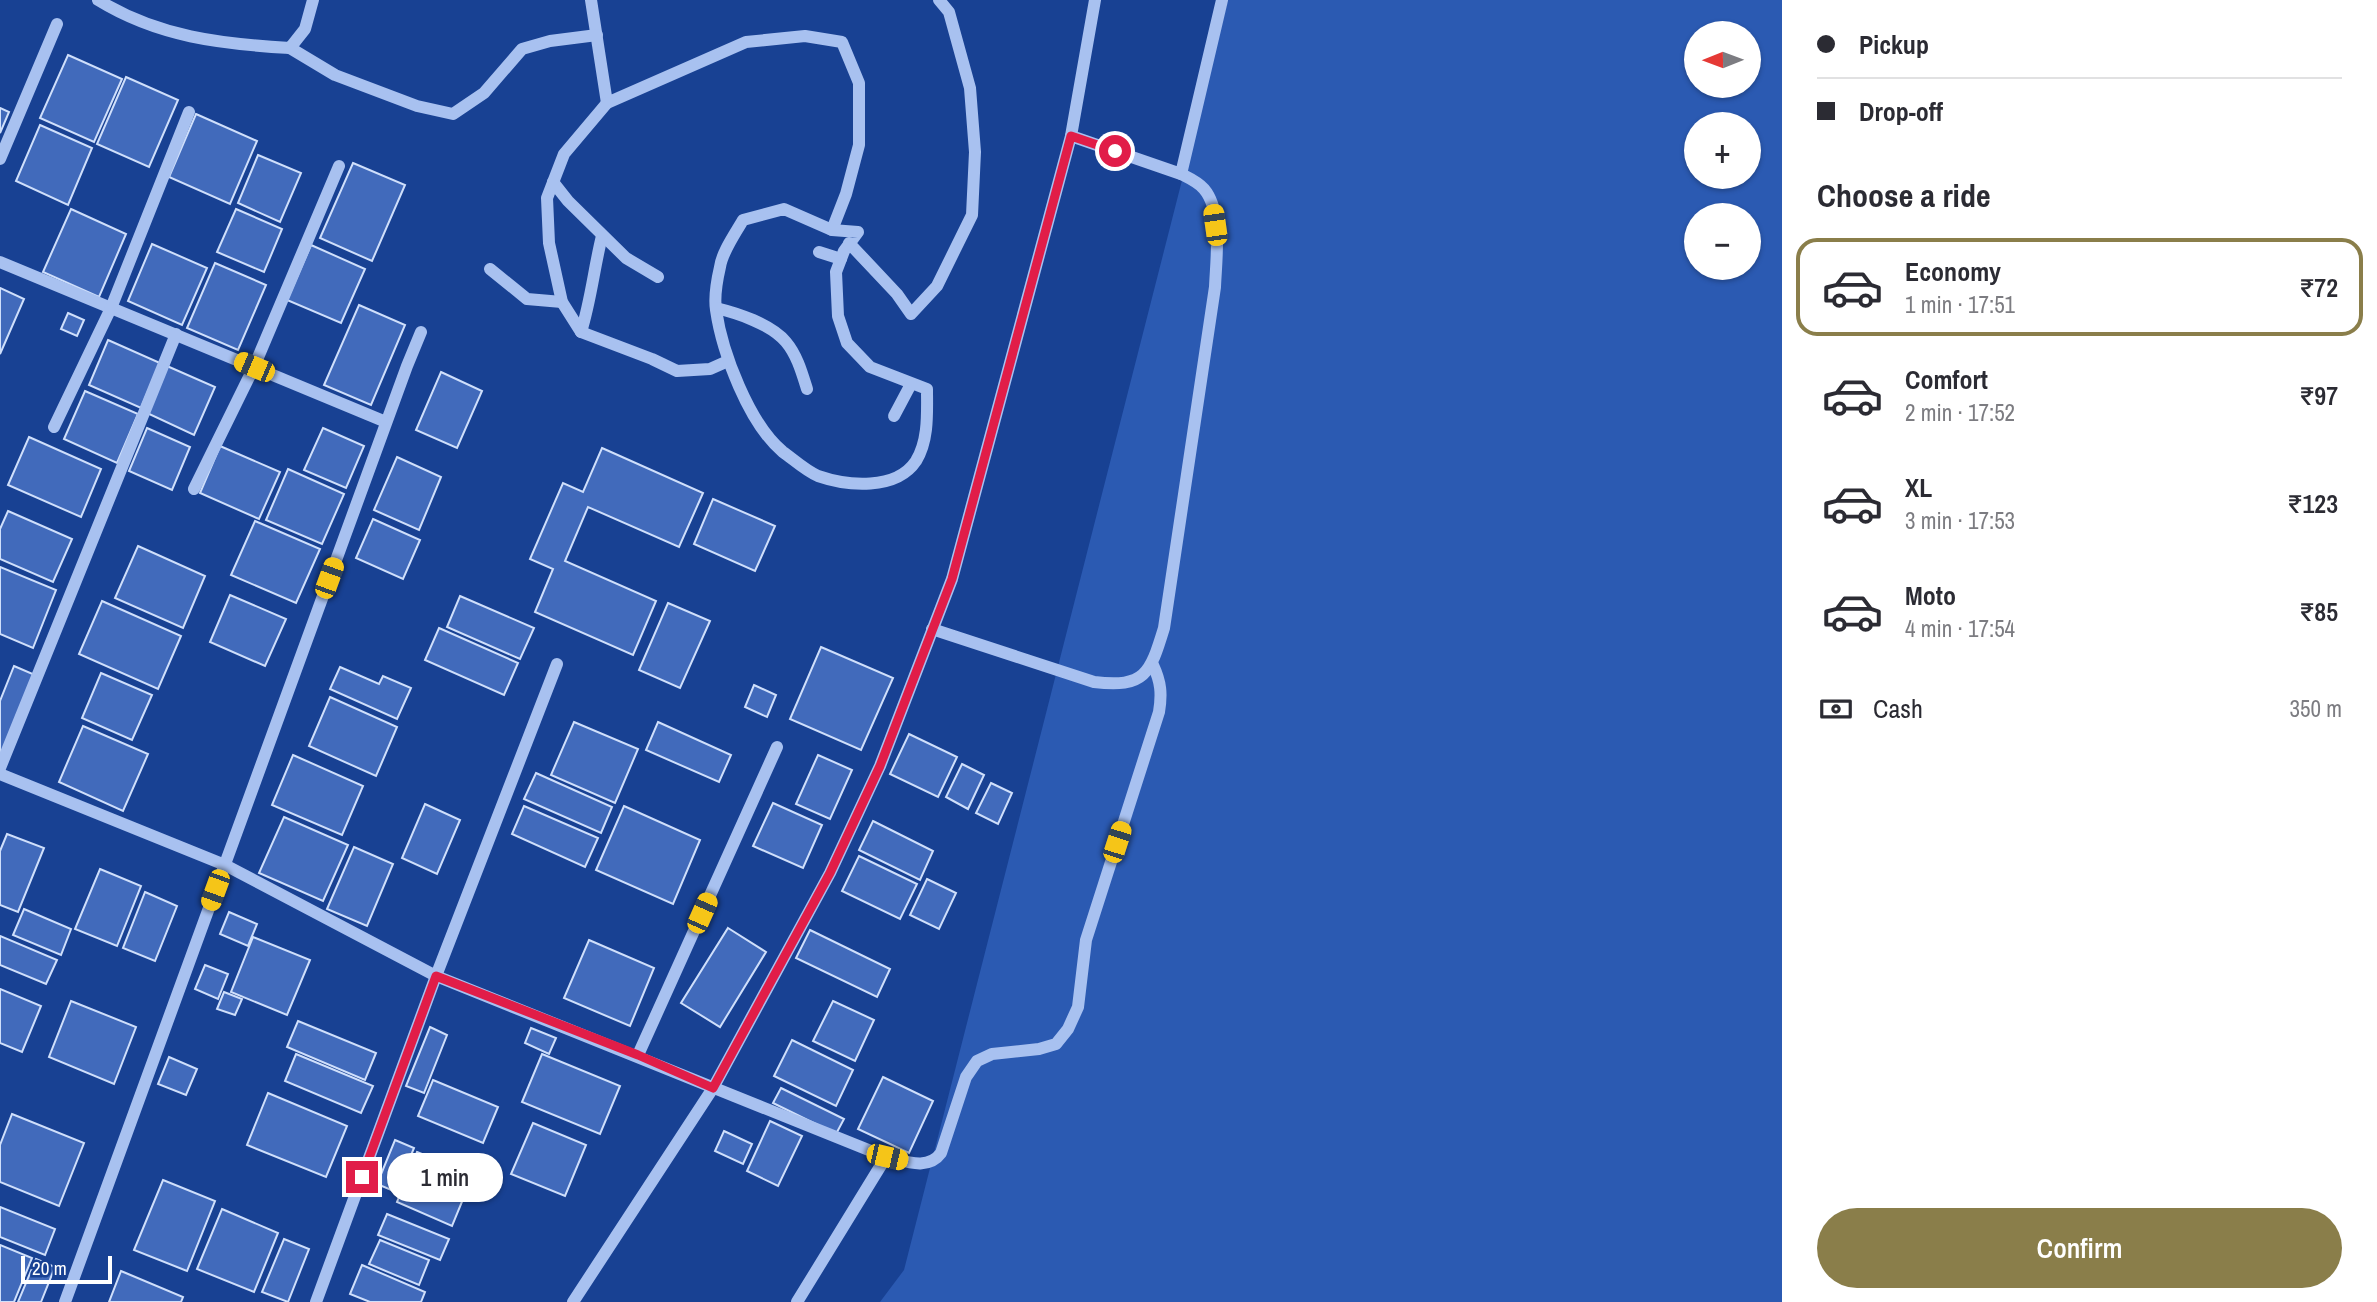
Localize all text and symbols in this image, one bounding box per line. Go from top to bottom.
north arrow [1684,21,1760,98]
map controls [1684,21,1761,280]
text: Pickup [1859,27,1929,62]
text: Drop-off [1859,94,1943,129]
button: + [1684,112,1761,189]
route start [1099,135,1131,167]
text: Choose a ride [1817,174,1991,217]
car [1202,203,1229,247]
button: − [1684,203,1761,280]
text: Economy [1905,254,2001,289]
icon: car [1821,256,1884,319]
text: ₹72 [2299,270,2338,305]
text: 1 min · 17:51 [1905,289,2015,320]
car [231,349,278,385]
text: Comfort [1905,362,1988,397]
icon: car [1821,364,1884,427]
text: ₹97 [2299,378,2338,413]
text: 2 min · 17:52 [1905,397,2015,428]
text: XL [1905,470,1932,505]
icon: car [1821,472,1884,535]
text: ₹123 [2288,486,2338,521]
text: 3 min · 17:53 [1905,505,2015,536]
car [312,555,347,601]
text: Moto [1905,578,1956,613]
icon: car [1821,580,1884,643]
text: ₹85 [2299,594,2338,629]
text: 4 min · 17:54 [1905,613,2015,644]
icon: cash [1817,690,1855,728]
text: Cash [1873,691,1923,726]
text: 350 m [2290,693,2342,724]
car [1101,819,1134,865]
car [198,867,233,913]
car [684,890,721,936]
car [865,1142,910,1172]
callout: 1 min [386,1152,502,1202]
route end [346,1161,378,1193]
text: 1 min [421,1162,469,1193]
button: Confirm [1817,1208,2342,1288]
scale bar [21,1253,112,1285]
text: 20 m [32,1255,67,1281]

